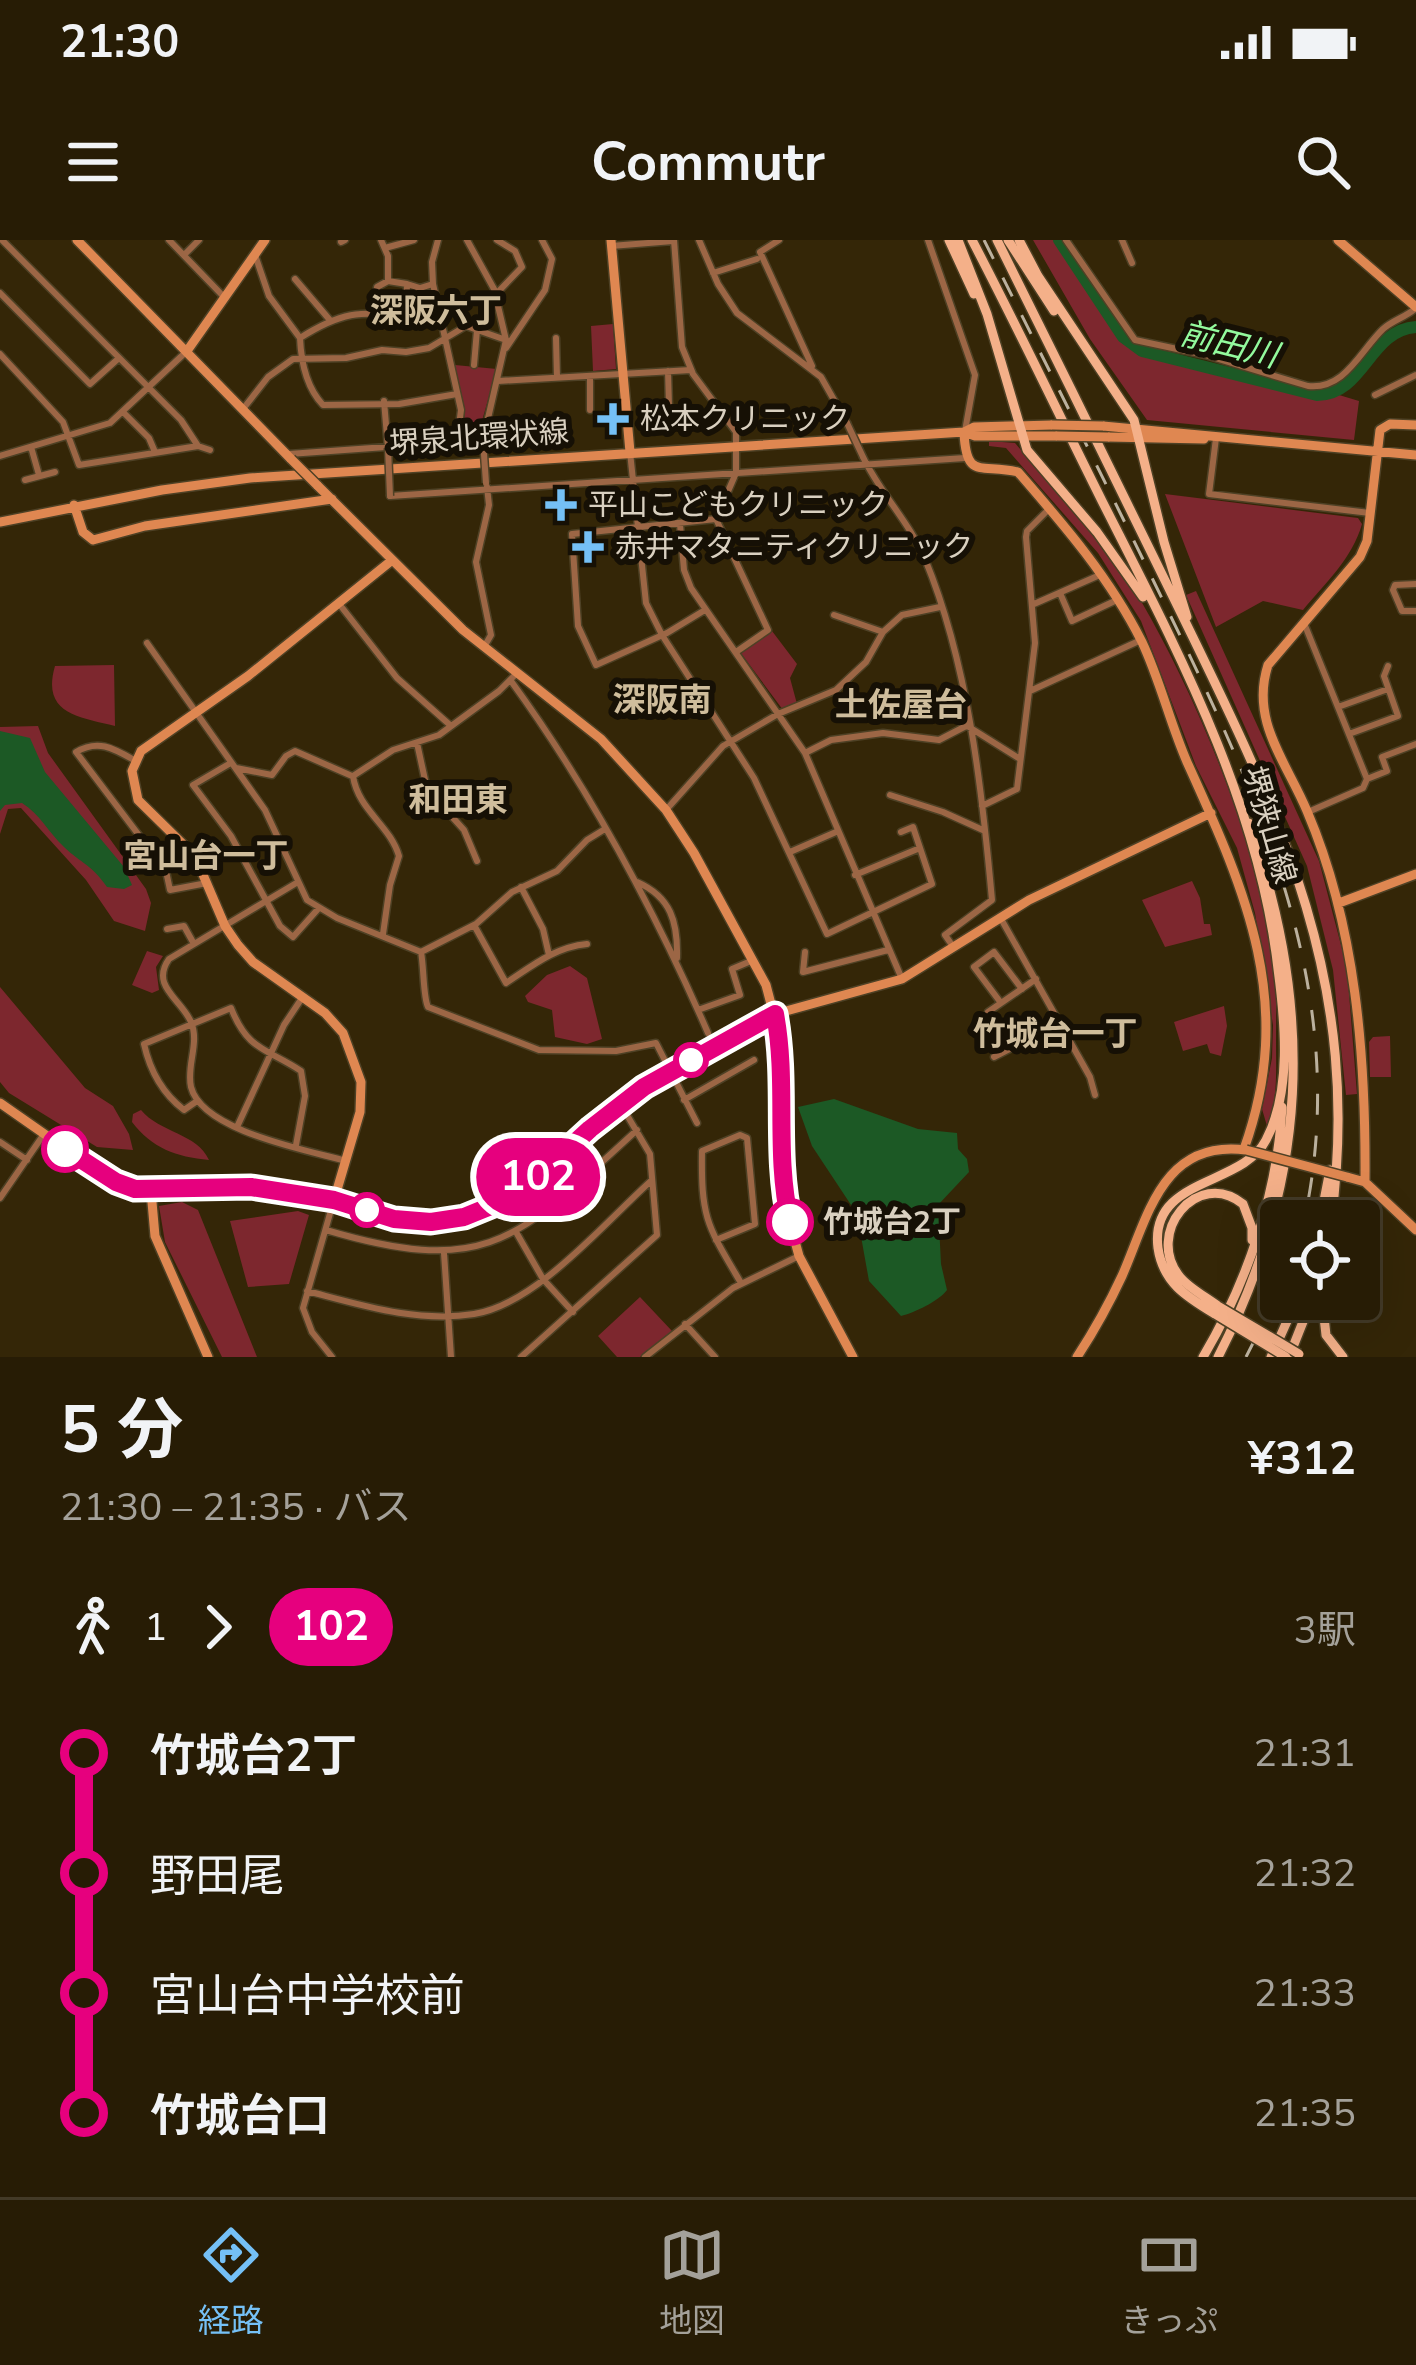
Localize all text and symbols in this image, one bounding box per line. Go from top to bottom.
text: 21:30 [60,12,179,73]
text: Commutr [591,125,825,199]
icon: menu [60,129,126,195]
icon: search [1290,129,1356,195]
district label: 深阪六丁 [370,289,502,334]
water label: 前田川 [1176,311,1285,380]
place label: 松本クリニック [640,399,850,440]
marker: 松本クリニック [597,403,629,435]
street label: 堺泉北環状線 [388,411,570,465]
place label: 平山こどもクリニック [588,485,888,526]
marker: 平山こどもクリニック [545,489,577,521]
place label: 赤井マタニティクリニック [615,527,973,568]
marker: 赤井マタニティクリニック [572,531,604,563]
district label: 深阪南 [613,678,712,723]
district label: 土佐屋台 [835,683,967,728]
street label: 堺狭山線 [1233,762,1305,888]
district label: 和田東 [409,778,508,823]
district label: 宮山台一丁 [124,834,289,879]
district label: 竹城台一丁 [973,1012,1138,1057]
unlabelled marker [675,1044,707,1076]
unlabelled marker [43,1127,87,1171]
line badge: 102 [469,1138,607,1216]
text: 102 [500,1148,576,1205]
unlabelled marker [351,1194,383,1226]
marker: 竹城台2丁 [768,1200,812,1244]
map controls [1260,1200,1380,1320]
button: locate [1260,1200,1380,1320]
place label: 竹城台2丁 [823,1202,961,1243]
text: 5 分 [60,1385,183,1475]
text: ¥312 [1248,1429,1356,1490]
text: 21:30 – 21:35 · バス [60,1481,411,1534]
icon: walk [60,1594,126,1660]
icon: forward [185,1594,251,1660]
text: 102 [293,1598,369,1655]
text: 1 [144,1601,167,1654]
text: 3駅 [1294,1604,1356,1657]
text: 竹城台2丁 [150,1726,357,1787]
text: 21:31 [1254,1727,1356,1780]
text: 野田尾 [150,1846,285,1907]
text: 21:32 [1254,1847,1356,1900]
text: 宮山台中学校前 [150,1966,465,2027]
text: 21:33 [1254,1967,1356,2020]
text: 竹城台口 [150,2086,330,2147]
text: 21:35 [1254,2087,1356,2140]
tab: 経路 [198,2222,264,2344]
tab: 地図 [659,2222,725,2344]
tab: きっぷ [1121,2222,1218,2344]

